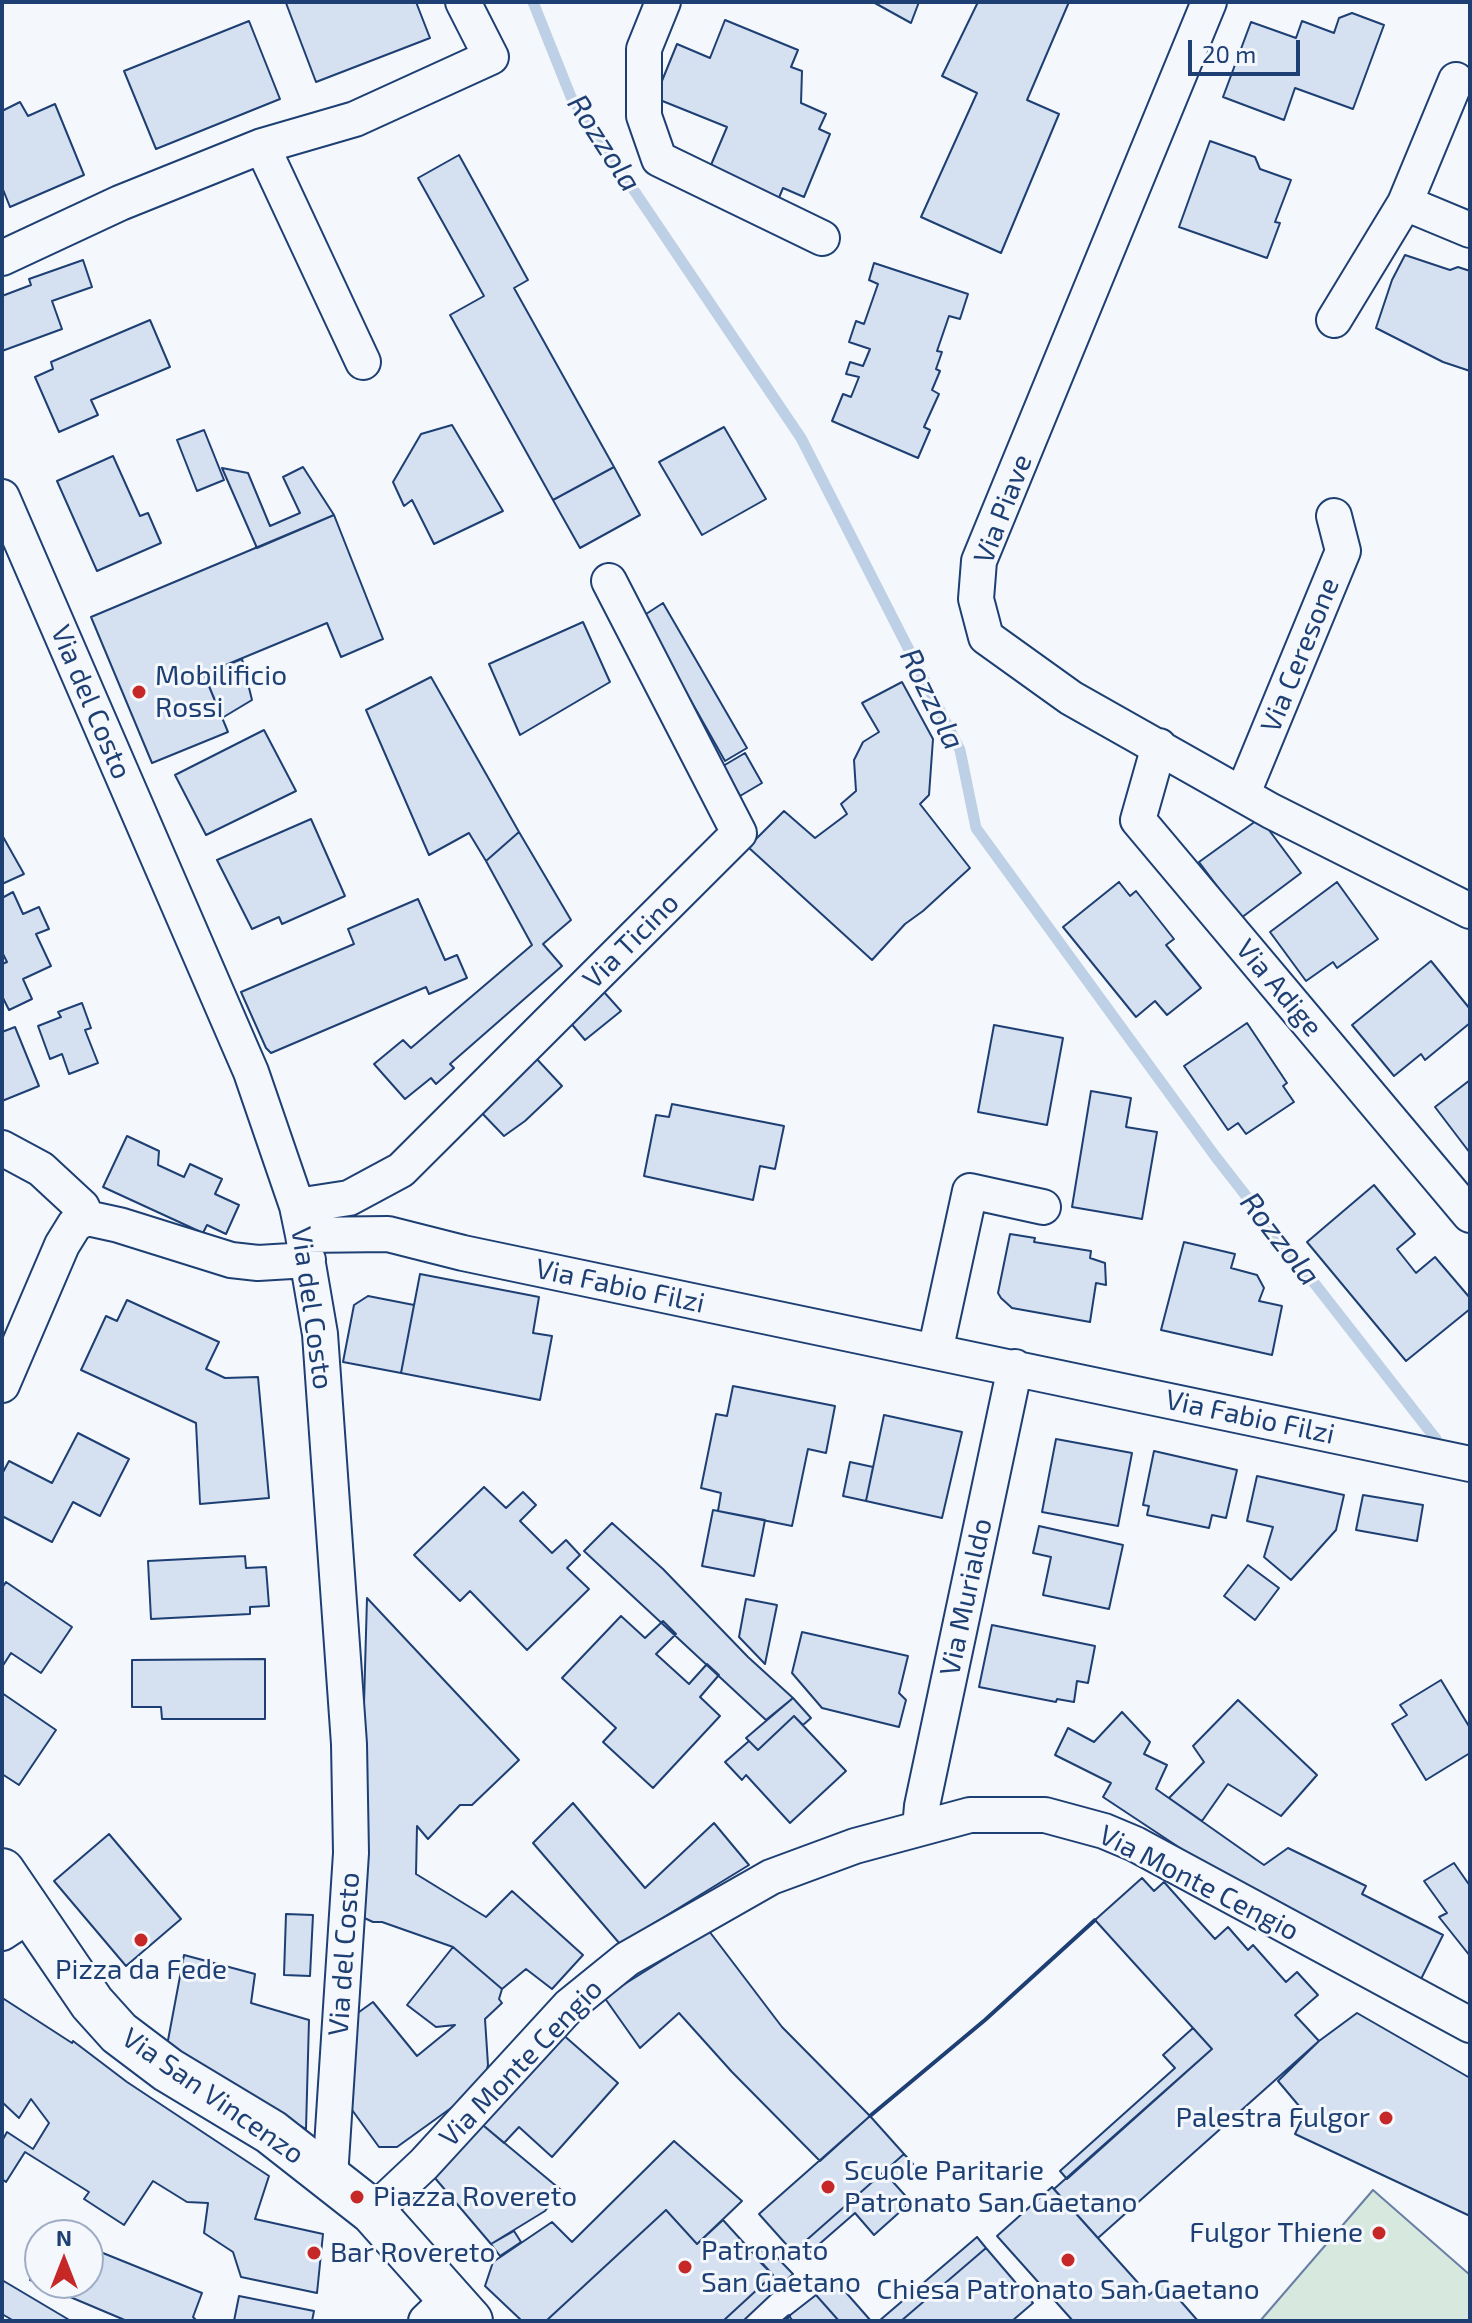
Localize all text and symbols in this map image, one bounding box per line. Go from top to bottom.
scale bar [1192,24,1304,74]
text: 20 m [1202,39,1256,68]
water label: Rozzola [559,88,649,198]
street label: Via Piave [967,450,1039,568]
street label: Via Ceresone [1254,573,1346,737]
street label: Via del Costo [44,620,138,784]
water label: Rozzola [892,642,972,756]
place label: Mobilificio Rossi [155,659,287,725]
marker: Mobilificio Rossi [130,683,148,701]
street label: Via Ticino [576,886,686,996]
street label: Via Adige [1229,933,1329,1043]
water label: Rozzola [1232,1185,1328,1293]
street label: Via del Costo [284,1225,340,1391]
street label: Via Fabio Filzi [532,1252,708,1320]
street label: Via Fabio Filzi [1162,1383,1338,1451]
street label: Via Murialdo [933,1515,999,1679]
street label: Via Monte Cengio [1093,1818,1305,1948]
street label: Via del Costo [322,1871,366,2037]
marker: Pizza da Fede [132,1931,150,1949]
place label: Pizza da Fede [55,1953,227,1987]
street label: Via Monte Cengio [432,1972,610,2154]
street label: Via San Vincenzo [116,2021,310,2171]
place label: Palestra Fulgor [1176,2101,1370,2135]
marker: Palestra Fulgor [1377,2109,1395,2127]
place label: Scuole Paritarie Patronato San Gaetano [844,2154,1137,2220]
marker: Scuole Paritarie Patronato San Gaetano [819,2178,837,2196]
place label: Piazza Rovereto [373,2180,577,2214]
marker: Piazza Rovereto [348,2188,366,2206]
place label: Fulgor Thiene [1189,2216,1363,2250]
north arrow [24,2219,104,2299]
text: N [56,2224,72,2250]
marker: Fulgor Thiene [1370,2224,1388,2242]
place label: Patronato San Gaetano [701,2234,861,2300]
place label: Bar Rovereto [330,2236,495,2270]
marker: Bar Rovereto [305,2244,323,2262]
marker: Chiesa Patronato San Gaetano [1059,2251,1077,2269]
marker: Patronato San Gaetano [676,2258,694,2276]
place label: Chiesa Patronato San Gaetano [876,2273,1260,2307]

